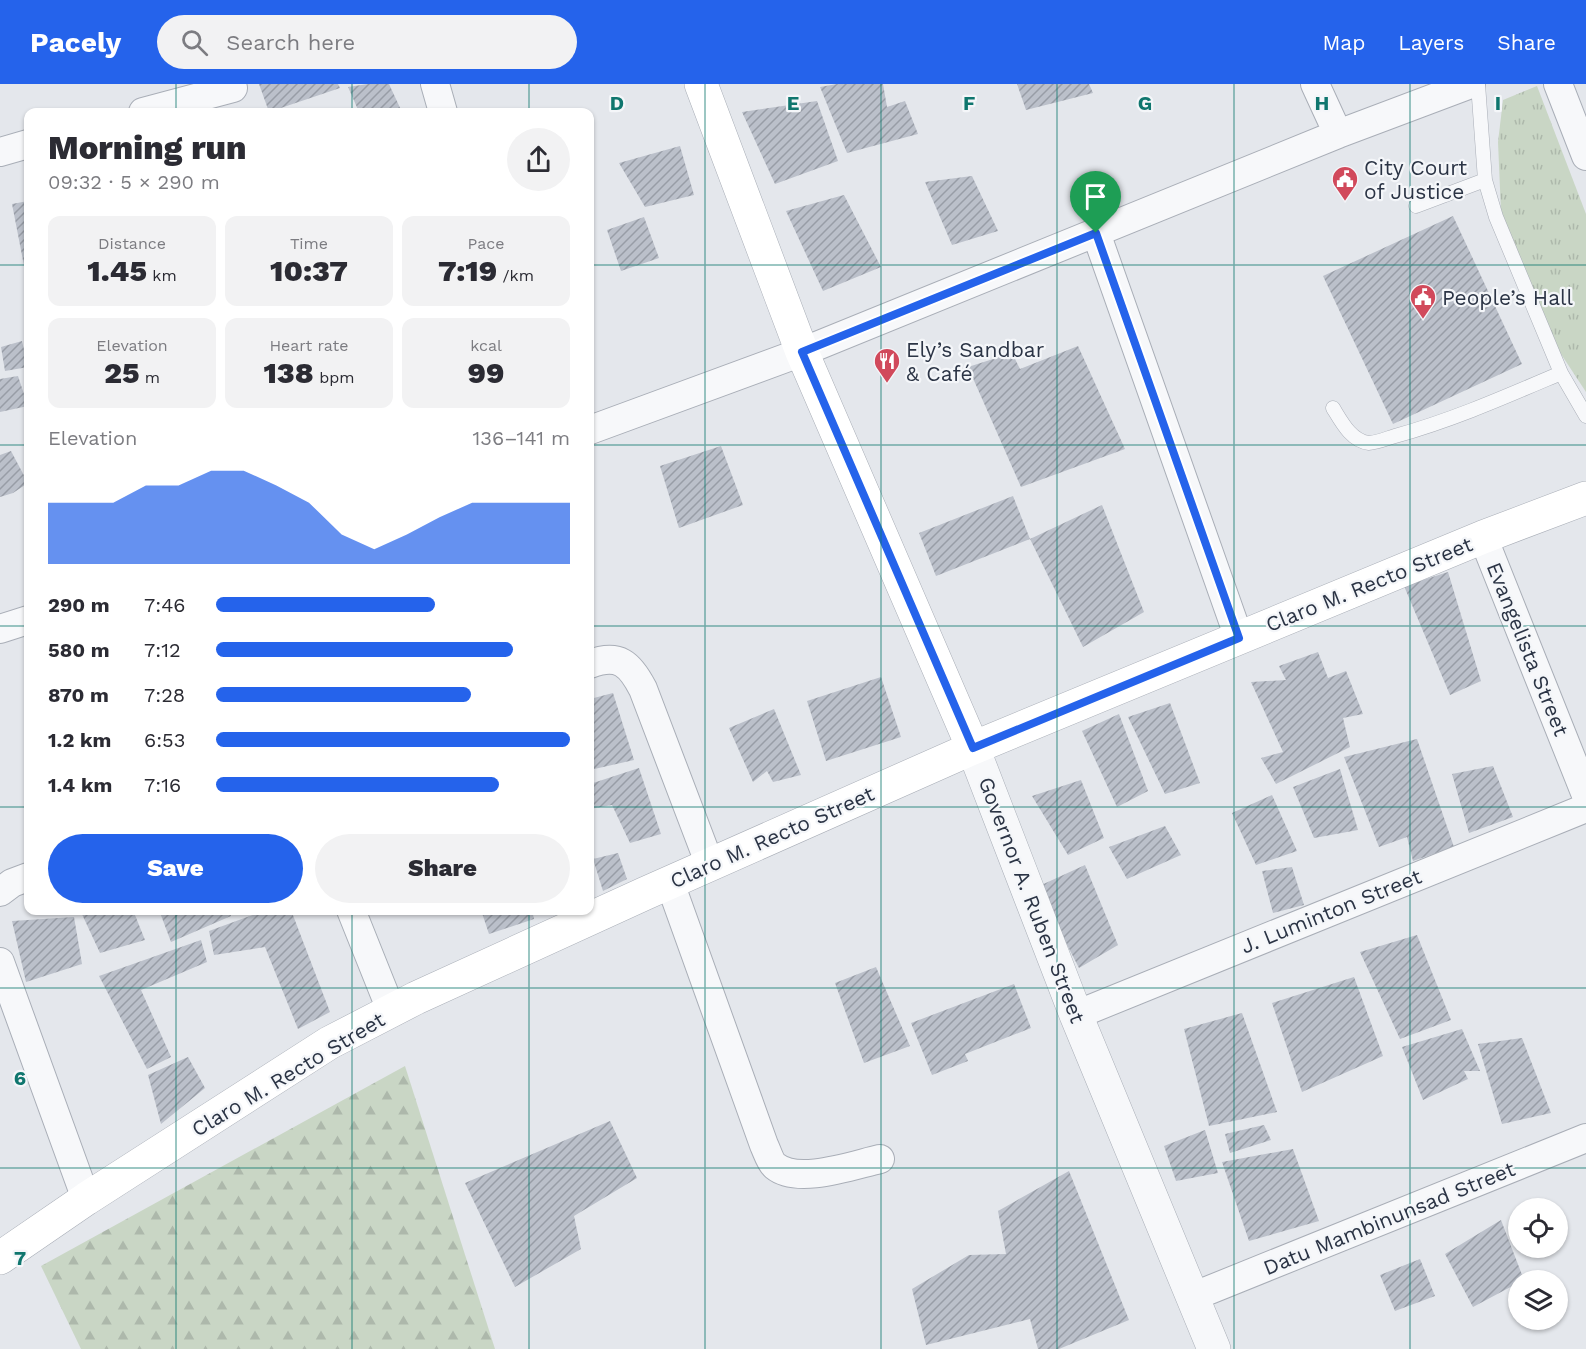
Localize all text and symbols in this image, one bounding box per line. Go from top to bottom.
search box [157,15,577,69]
text: Pacely [30,26,121,59]
icon: search [178,26,211,59]
text: Search here [226,30,355,55]
text: Map [1322,30,1365,55]
text: Layers [1398,30,1464,55]
text: Share [1497,30,1556,55]
text: D [610,91,624,115]
text: E [787,91,799,115]
text: F [963,91,975,115]
text: G [1138,91,1152,115]
text: H [1315,91,1329,115]
text: I [1495,91,1501,115]
text: Morning run [48,128,247,167]
button: share [507,128,570,191]
place label: City Court of Justice [1364,155,1467,204]
public building icon: City Court of Justice [1330,164,1360,202]
text: 09:32 · 5 × 290 m [48,170,220,194]
pin [1070,171,1121,233]
icon: arrive [1079,180,1112,213]
text: Distance [98,234,166,253]
text: Time [290,234,328,253]
text: Pace [467,234,505,253]
text: 1.45 [87,253,147,288]
text: 10:37 [270,253,348,288]
text: 7:19 [438,253,497,288]
text: km [147,266,177,285]
text: /km [497,266,534,285]
public building icon: People’s Hall [1408,282,1438,320]
place label: People’s Hall [1442,285,1573,310]
text: Elevation [96,336,168,355]
text: Heart rate [269,336,349,355]
text: kcal [470,336,502,355]
place label: Ely’s Sandbar & Café [906,337,1045,386]
restaurant icon: Ely’s Sandbar & Café [872,346,902,384]
text: 25 [104,355,139,390]
text: 138 [263,355,314,390]
text: 99 [468,355,504,390]
text: m [139,368,160,387]
text: bpm [314,368,355,387]
text: Elevation [48,426,137,450]
text: 136–141 m [473,426,570,450]
street label: Claro M. Recto Street [1262,531,1476,637]
street label: Evangelista Street [1482,558,1574,740]
text: 290 m [48,593,110,617]
text: 7:46 [144,593,186,617]
text: 580 m [48,638,110,662]
text: 7:12 [144,638,181,662]
text: 870 m [48,683,109,707]
text: 7:28 [144,683,185,707]
text: 1.2 km [48,728,111,752]
text: 6:53 [144,728,185,752]
text: 1.4 km [48,773,112,797]
text: 7:16 [144,773,181,797]
street label: Governor A. Ruben Street [973,773,1091,1027]
street label: Claro M. Recto Street [666,781,878,893]
button: Save [48,834,303,903]
button: Share [315,834,570,903]
street label: J. Luminton Street [1237,863,1425,959]
street label: Claro M. Recto Street [187,1006,389,1142]
text: 6 [14,1066,26,1090]
street label: Datu Mambinunsad Street [1259,1156,1519,1280]
map controls [1508,1198,1568,1330]
button: locate [1508,1198,1568,1258]
text: 7 [14,1246,26,1270]
button: layers [1508,1270,1568,1330]

